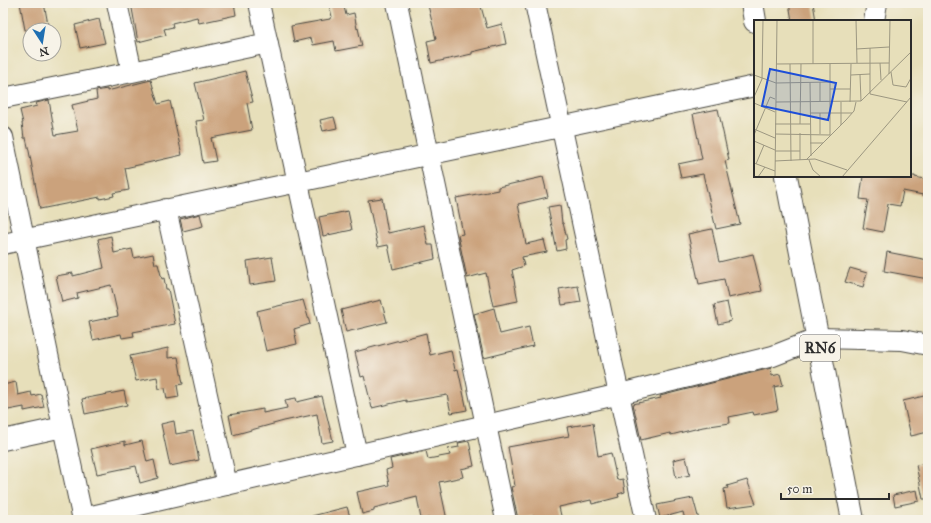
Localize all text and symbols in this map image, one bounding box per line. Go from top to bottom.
inset map [754,20,911,177]
north arrow [22,22,62,62]
text: N [37,44,50,59]
road number: RN6 [800,335,840,361]
scale bar [781,475,889,501]
text: 50 m [787,482,812,496]

